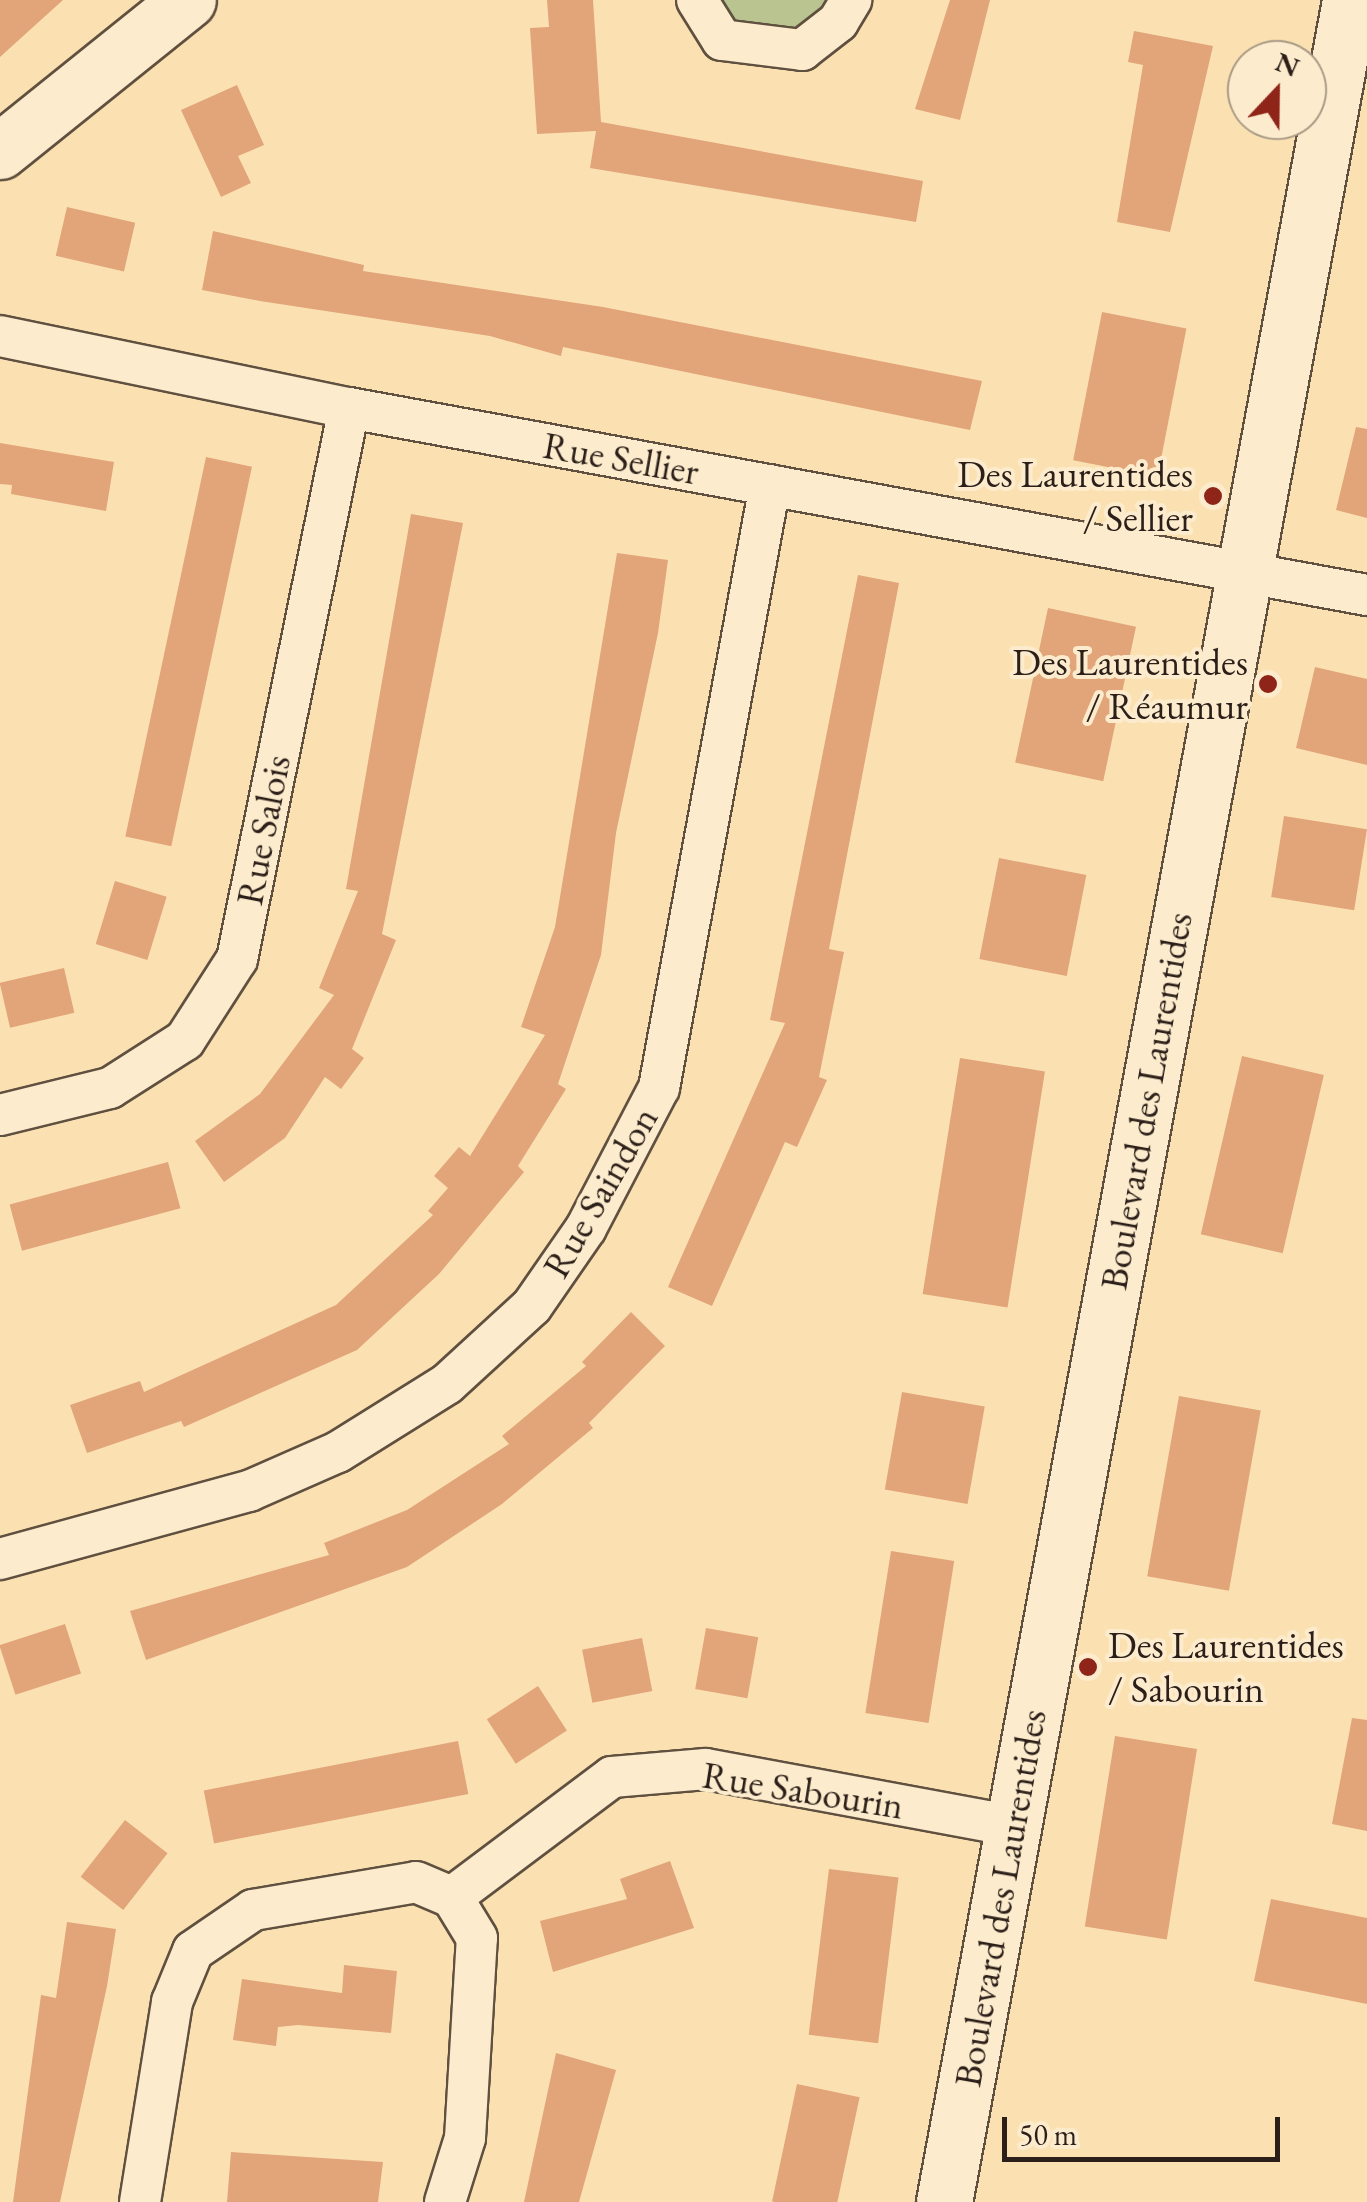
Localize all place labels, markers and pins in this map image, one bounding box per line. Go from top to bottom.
place label: Des Laurentides / Sellier [957,451,1193,540]
marker: Des Laurentides / Sellier [1202,485,1224,507]
place label: Des Laurentides / Réaumur [1012,639,1248,728]
marker: Des Laurentides / Réaumur [1257,673,1279,695]
place label: Des Laurentides / Sabourin [1108,1622,1344,1712]
marker: Des Laurentides / Sabourin [1077,1656,1099,1678]

